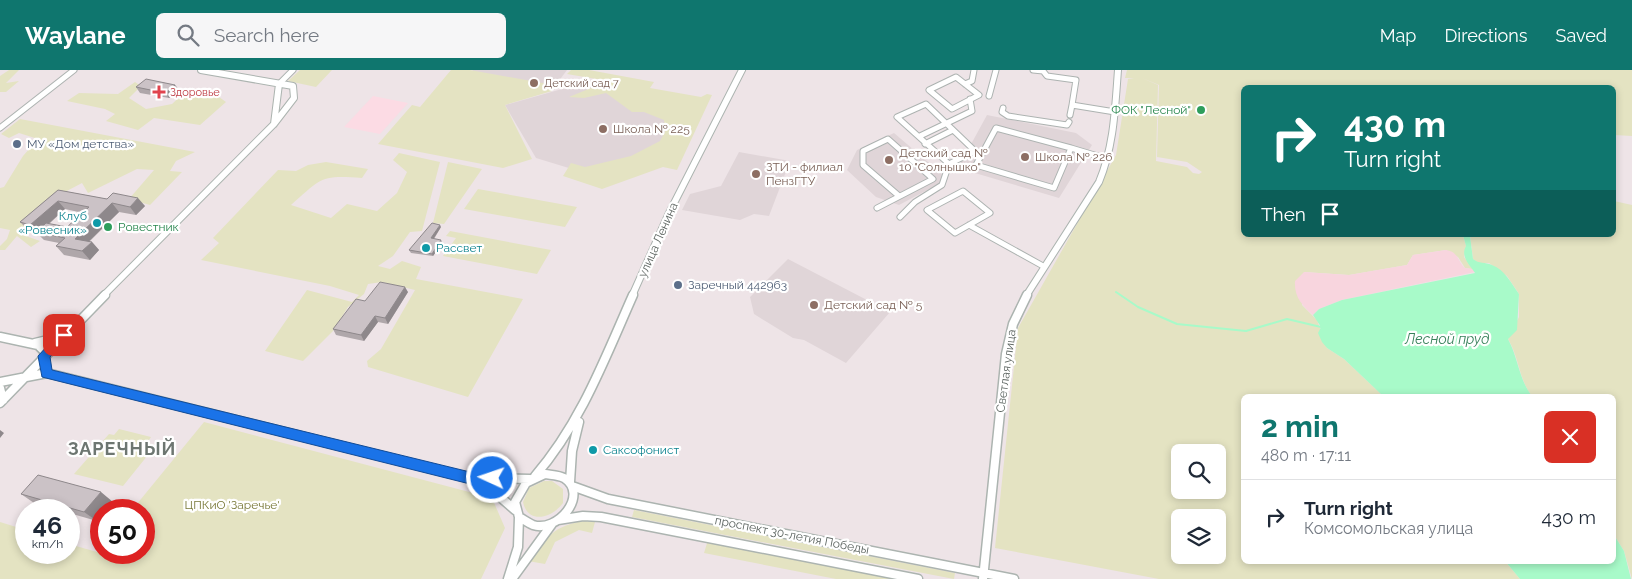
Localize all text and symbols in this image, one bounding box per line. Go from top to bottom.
search box [156,13,506,58]
text: Waylane [25,21,126,50]
icon: search [174,21,202,49]
text: Search here [214,24,319,46]
text: Map [1380,25,1416,46]
text: Directions [1444,25,1528,46]
text: Saved [1556,25,1607,46]
marker: Детский сад 7 [528,77,540,89]
place label: Детский сад 7 [544,77,619,90]
marker: Здоровье [152,85,166,99]
place label: Здоровье [170,86,220,99]
place label: ФОК "Лесной" [1111,103,1191,117]
marker: ФОК "Лесной" [1195,104,1207,116]
text: 430 m [1344,104,1446,145]
icon: right [1261,105,1326,170]
place label: Школа № 225 [613,122,690,136]
marker: Школа № 225 [597,123,609,135]
place label: МУ «Дом детства» [27,137,134,151]
marker: МУ «Дом детства» [11,138,23,150]
place label: Детский сад № 10 "Солнышко" [899,146,988,174]
text: Turn right [1344,146,1441,172]
place label: Школа № 226 [1035,150,1112,164]
marker: Школа № 226 [1019,151,1031,163]
marker: Детский сад № 10 "Солнышко" [883,154,895,166]
place label: ЗТИ - филиал ПензГТУ [766,160,843,188]
marker: ЗТИ - филиал ПензГТУ [750,168,762,180]
street label: улица Ленина [635,200,681,280]
icon: arrive [1316,200,1344,228]
text: Then [1261,203,1306,225]
place label: Клуб «Ровесник» [18,209,87,237]
marker: Клуб «Ровесник» [91,217,103,229]
place label: Ровестник [118,220,179,234]
marker: Ровестник [102,221,114,233]
place label: Рассвет [436,241,483,255]
marker: Рассвет [420,242,432,254]
place label: Заречный 442963 [688,278,787,292]
marker: Заречный 442963 [672,279,684,291]
place label: Детский сад № 5 [824,298,923,312]
marker: Детский сад № 5 [808,299,820,311]
pin [43,314,85,356]
icon: arrive [50,321,78,349]
street label: Светлая улица [993,329,1019,413]
water label: Лесной пруд [1404,331,1490,347]
text: 2 min [1261,409,1339,444]
button: close [1544,411,1596,463]
district label: ЗАРЕЧНЫЙ [68,438,176,459]
place label: Саксофонист [603,443,680,457]
marker: Саксофонист [587,444,599,456]
map controls [1171,444,1226,564]
button: search [1171,444,1226,499]
text: 480 m · 17:11 [1261,446,1351,465]
position arrow [465,451,517,503]
text: Turn right [1304,497,1393,519]
park label: ЦПКиО 'Заречье' [184,498,280,512]
speed limit sign: 50 [90,499,155,564]
icon: right [1261,503,1289,531]
text: 430 m [1542,506,1596,528]
button: layers [1171,509,1226,564]
text: 46 [33,510,62,540]
street label: проспект 30-летия Победы [714,513,870,557]
text: Комсомольская улица [1304,519,1473,538]
text: km/h [32,537,63,551]

